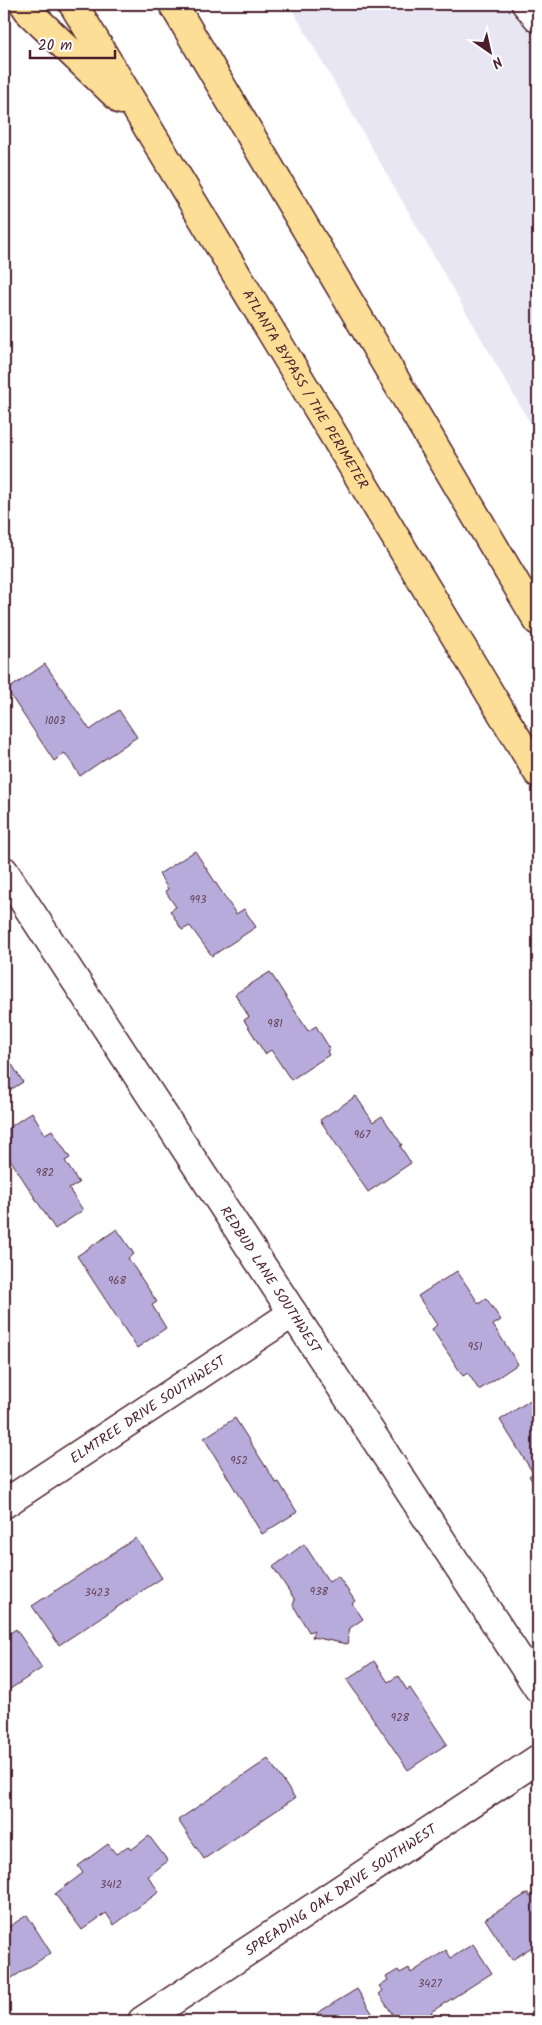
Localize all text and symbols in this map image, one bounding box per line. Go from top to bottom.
scale bar [30,28,115,60]
north arrow [464,28,514,78]
text: 20 m [38,34,72,58]
text: N [487,50,507,74]
street label: ATLANTA BYPASS / THE PERIMETER [236,286,374,494]
house number: 1003 [45,712,65,730]
house number: 993 [189,891,207,909]
house number: 981 [267,1015,283,1033]
house number: 967 [354,1126,371,1144]
house number: 982 [36,1164,54,1182]
street label: REDBUD LANE SOUTHWEST [214,1202,327,1359]
house number: 968 [108,1272,126,1290]
house number: 951 [468,1338,482,1356]
street label: ELMTREE DRIVE SOUTHWEST [66,1350,232,1470]
house number: 952 [230,1452,248,1470]
house number: 938 [310,1583,329,1601]
house number: 3423 [84,1584,110,1602]
house number: 928 [391,1709,410,1727]
street label: SPREADING OAK DRIVE SOUTHWEST [241,1818,443,1962]
house number: 3412 [100,1876,122,1894]
house number: 3427 [418,1975,443,1993]

